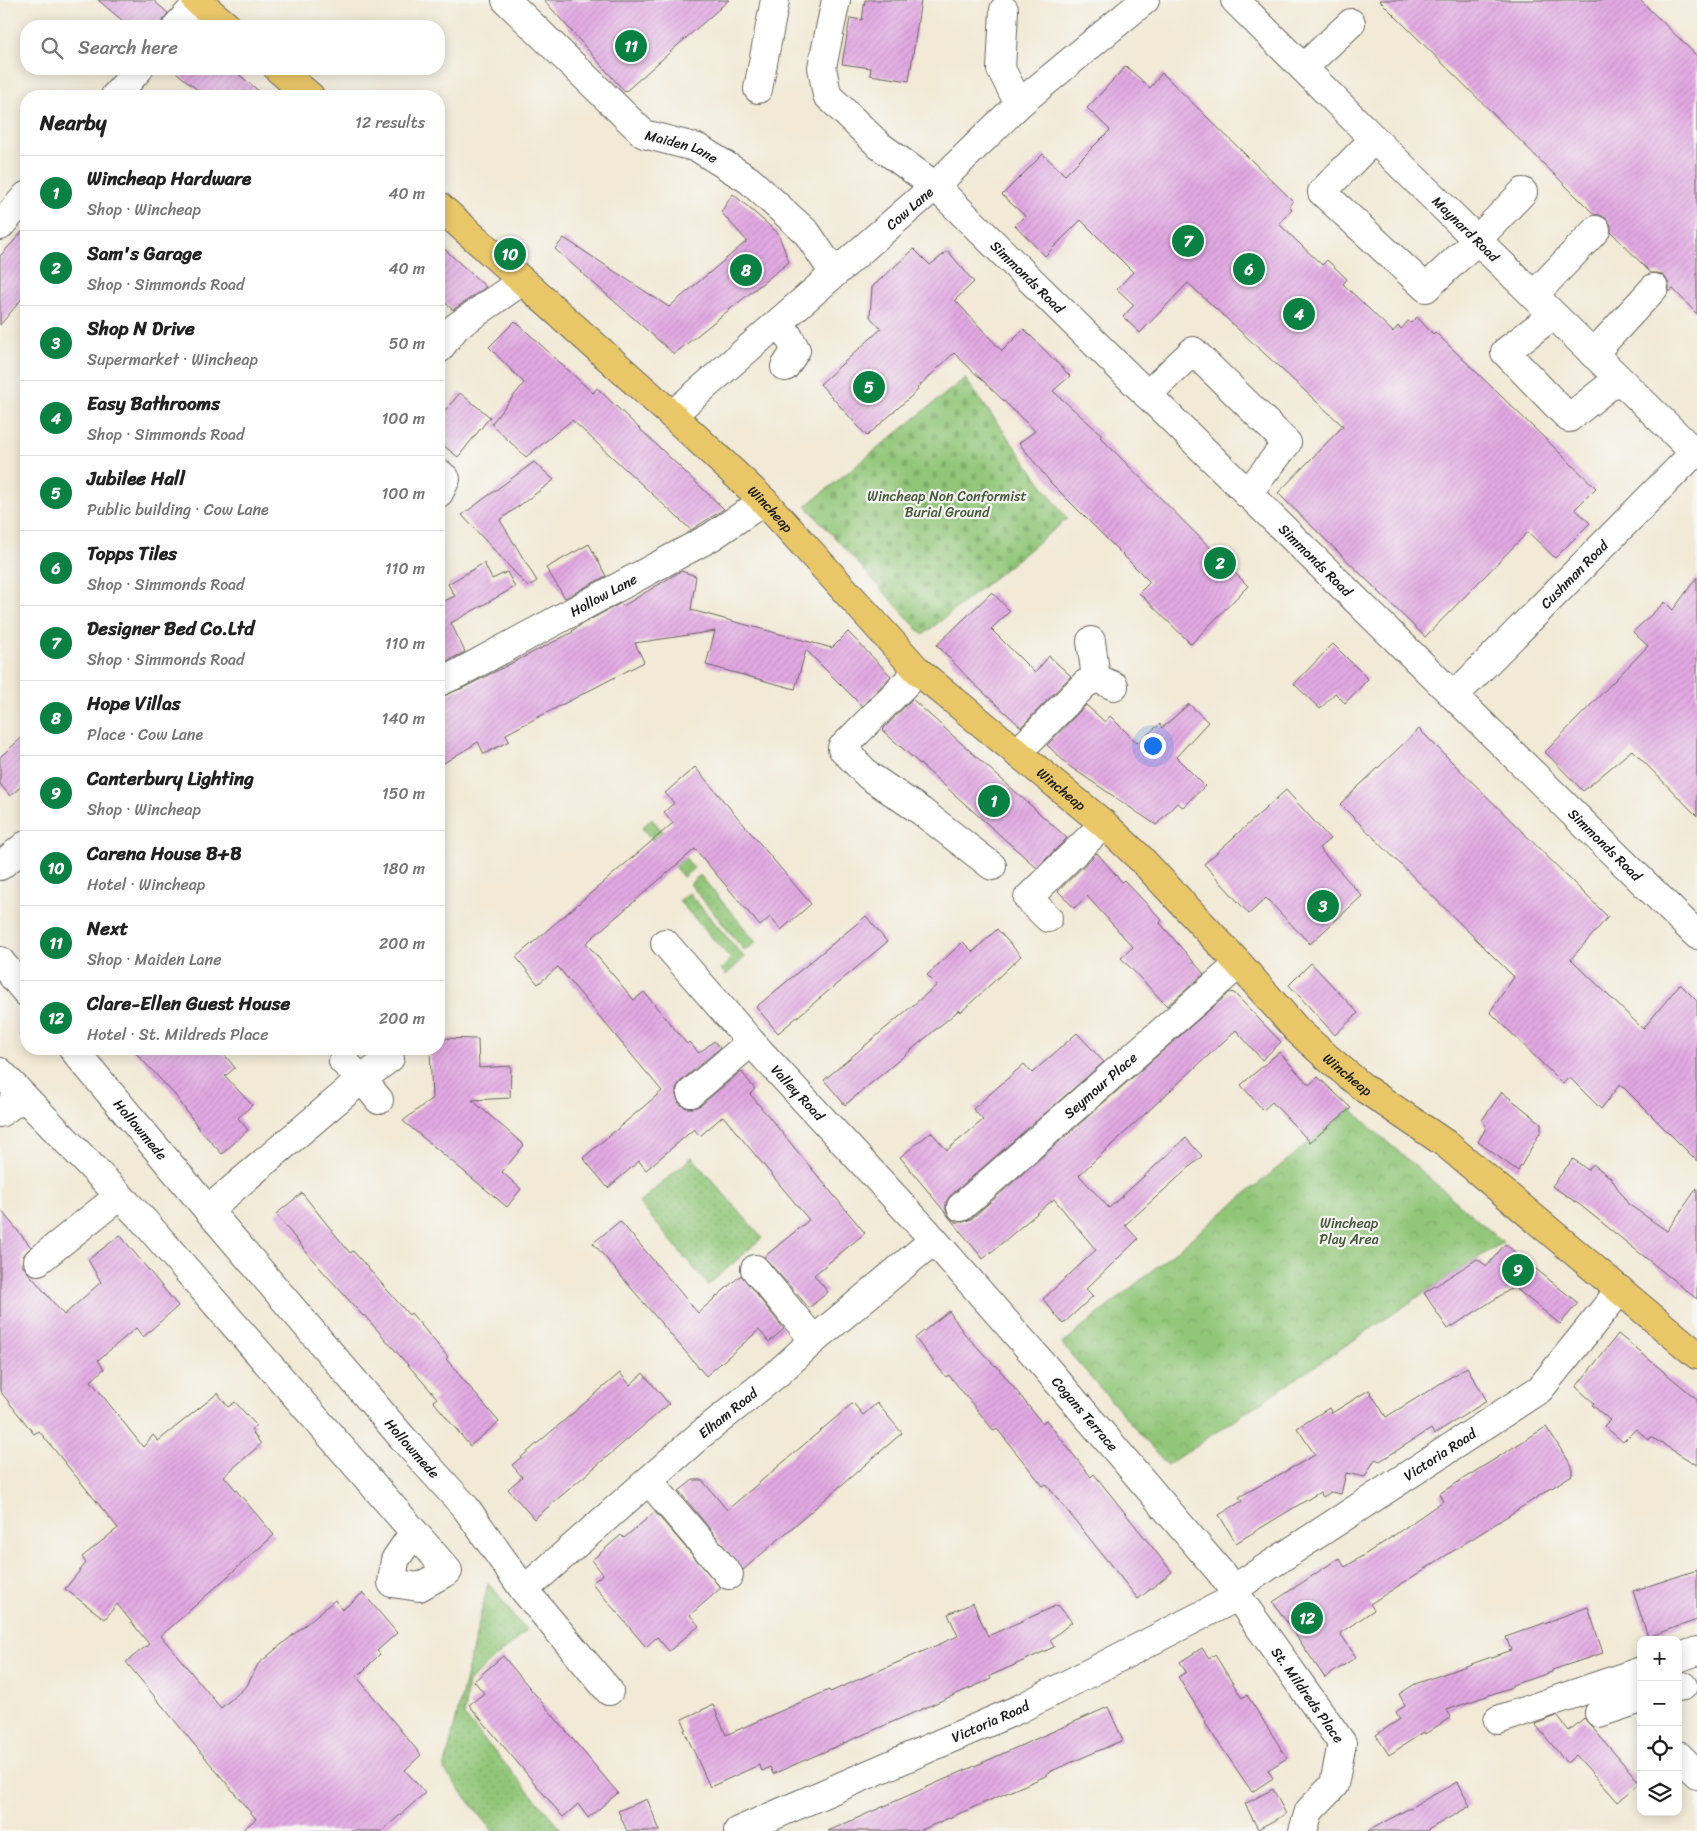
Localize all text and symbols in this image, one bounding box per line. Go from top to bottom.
search box [20,20,445,75]
pin: 11 [615,27,647,65]
text: Search here [78,31,178,64]
icon: search [38,34,66,62]
text: Nearby [40,104,106,142]
text: 12 results [355,108,425,137]
street label: Maiden Lane [642,122,723,170]
text: Wincheap Hardware [87,162,251,195]
text: 1 [53,179,59,208]
text: 40 m [388,179,425,208]
street label: Cow Lane [880,180,939,236]
street label: Maynard Road [1426,189,1507,269]
text: Shop · Wincheap [87,195,201,224]
pin: 7 [1172,222,1204,260]
street label: Simmonds Road [984,234,1072,321]
pin: 10 [494,235,526,273]
text: Sam's Garage [87,237,202,270]
pin: 6 [1233,250,1265,288]
pin: 8 [730,251,762,289]
text: 2 [51,254,61,283]
text: 40 m [388,254,425,283]
text: Shop · Simmonds Road [87,270,245,299]
pin: 4 [1283,295,1315,333]
text: Shop N Drive [87,312,195,345]
text: 3 [52,329,60,358]
text: 50 m [389,329,425,358]
text: Supermarket · Wincheap [87,345,258,374]
pin: 5 [853,368,885,406]
text: Easy Bathrooms [87,387,220,420]
text: 4 [51,404,61,433]
text: 100 m [381,404,425,433]
text: Shop · Simmonds Road [87,420,245,449]
text: Jubilee Hall [87,462,185,495]
text: 5 [51,479,61,508]
text: 100 m [381,479,425,508]
street label: Wincheap [742,479,800,539]
park label: Wincheap Non Conformist Burial Ground [867,484,1027,525]
text: Public building · Cow Lane [87,495,269,524]
street label: Simmonds Road [1272,517,1360,604]
street label: Cushman Road [1534,533,1615,615]
text: Topps Tiles [87,537,177,570]
pin: 2 [1204,544,1236,582]
text: 6 [51,554,61,583]
text: 110 m [385,554,425,583]
street label: Hollow Lane [565,567,642,624]
text: Shop · Simmonds Road [87,570,245,599]
text: Designer Bed Co.Ltd [87,612,254,645]
text: 7 [51,629,61,658]
text: 110 m [385,629,425,658]
text: Shop · Simmonds Road [87,645,245,674]
text: Hope Villas [87,687,180,720]
text: 8 [51,704,61,733]
text: 140 m [382,704,425,733]
text: Place · Cow Lane [87,720,203,749]
your location [1140,733,1166,759]
street label: Wincheap [1031,761,1092,817]
text: Canterbury Lighting [87,762,254,795]
text: 9 [51,779,61,808]
text: 150 m [382,779,425,808]
pin: 1 [978,782,1010,820]
text: Shop · Wincheap [87,795,201,824]
street label: Simmonds Road [1562,802,1649,888]
text: Carena House B+B [87,837,242,870]
text: 10 [48,854,64,883]
text: 180 m [382,854,425,883]
text: Hotel · Wincheap [87,870,205,899]
pin: 3 [1307,887,1339,925]
text: Next [87,912,128,945]
text: 11 [49,929,63,958]
text: 200 m [379,929,425,958]
text: Shop · Maiden Lane [87,945,221,974]
text: Clare-Ellen Guest House [87,987,290,1020]
text: 12 [48,1004,64,1033]
text: 200 m [379,1004,425,1033]
text: Hotel · St. Mildreds Place [87,1020,268,1049]
street label: Seymour Place [1057,1046,1143,1125]
street label: Wincheap [1317,1046,1378,1103]
street label: Valley Road [765,1058,832,1128]
street label: Hollowmede [107,1093,174,1166]
park label: Wincheap Play Area [1319,1211,1379,1252]
pin: 9 [1502,1251,1534,1289]
street label: Cogans Terrace [1045,1370,1125,1457]
street label: Elham Road [692,1380,764,1445]
street label: Hollowmede [378,1412,446,1484]
street label: Victoria Road [1398,1420,1483,1488]
pin: 12 [1291,1599,1323,1637]
map controls [1637,1636,1682,1816]
button: + [1637,1636,1682,1681]
street label: St. Mildreds Place [1265,1641,1351,1748]
button: − [1637,1681,1682,1726]
street label: Victoria Road [947,1693,1035,1749]
button: locate [1637,1726,1682,1771]
button: layers [1637,1771,1682,1816]

